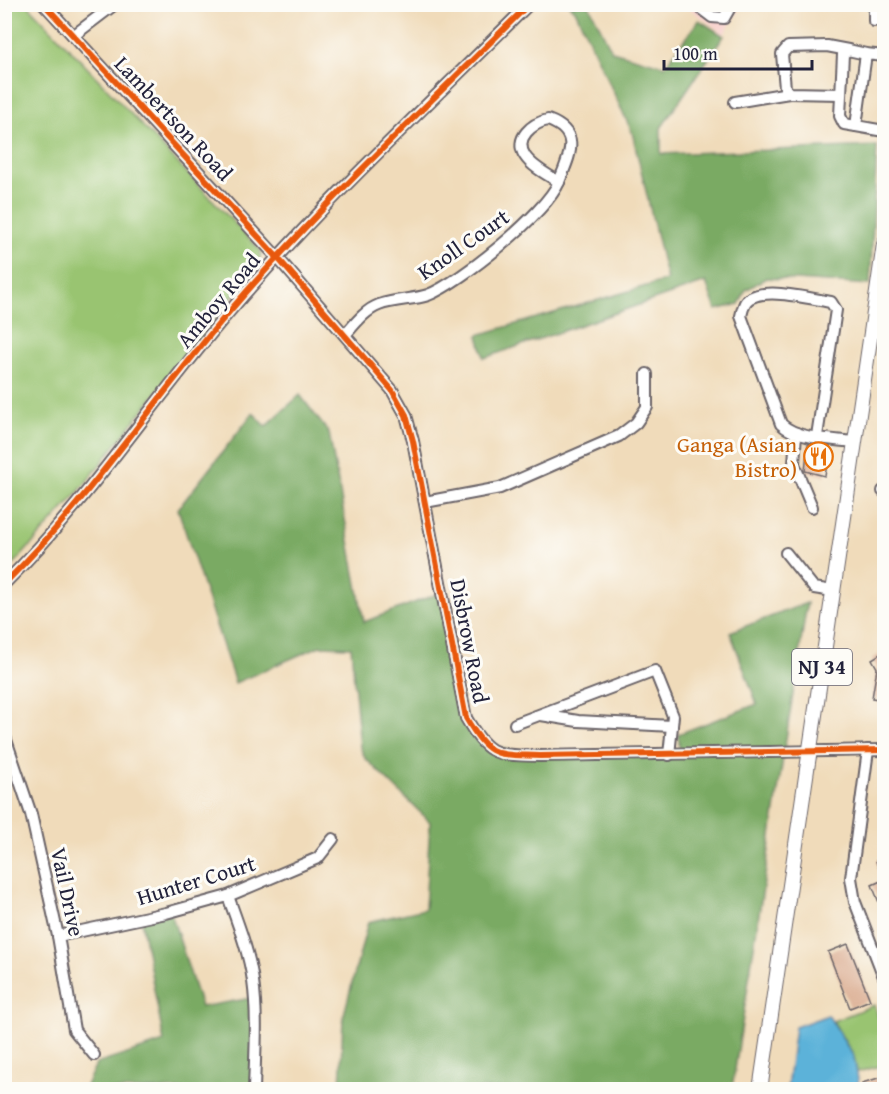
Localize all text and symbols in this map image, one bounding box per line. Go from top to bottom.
scale bar [664,33,812,71]
text: 100 m [673,40,718,67]
street label: Lambertson Road [107,48,241,188]
street label: Knoll Court [411,200,516,287]
street label: Amboy Road [169,245,268,355]
place label: Ganga (Asian Bistro) [677,428,798,485]
restaurant icon: Ganga (Asian Bistro) [802,441,834,473]
street label: Disbrow Road [442,576,498,706]
road number: NJ 34 [792,649,852,685]
street label: Vail Drive [43,845,93,939]
street label: Hunter Court [133,847,260,913]

